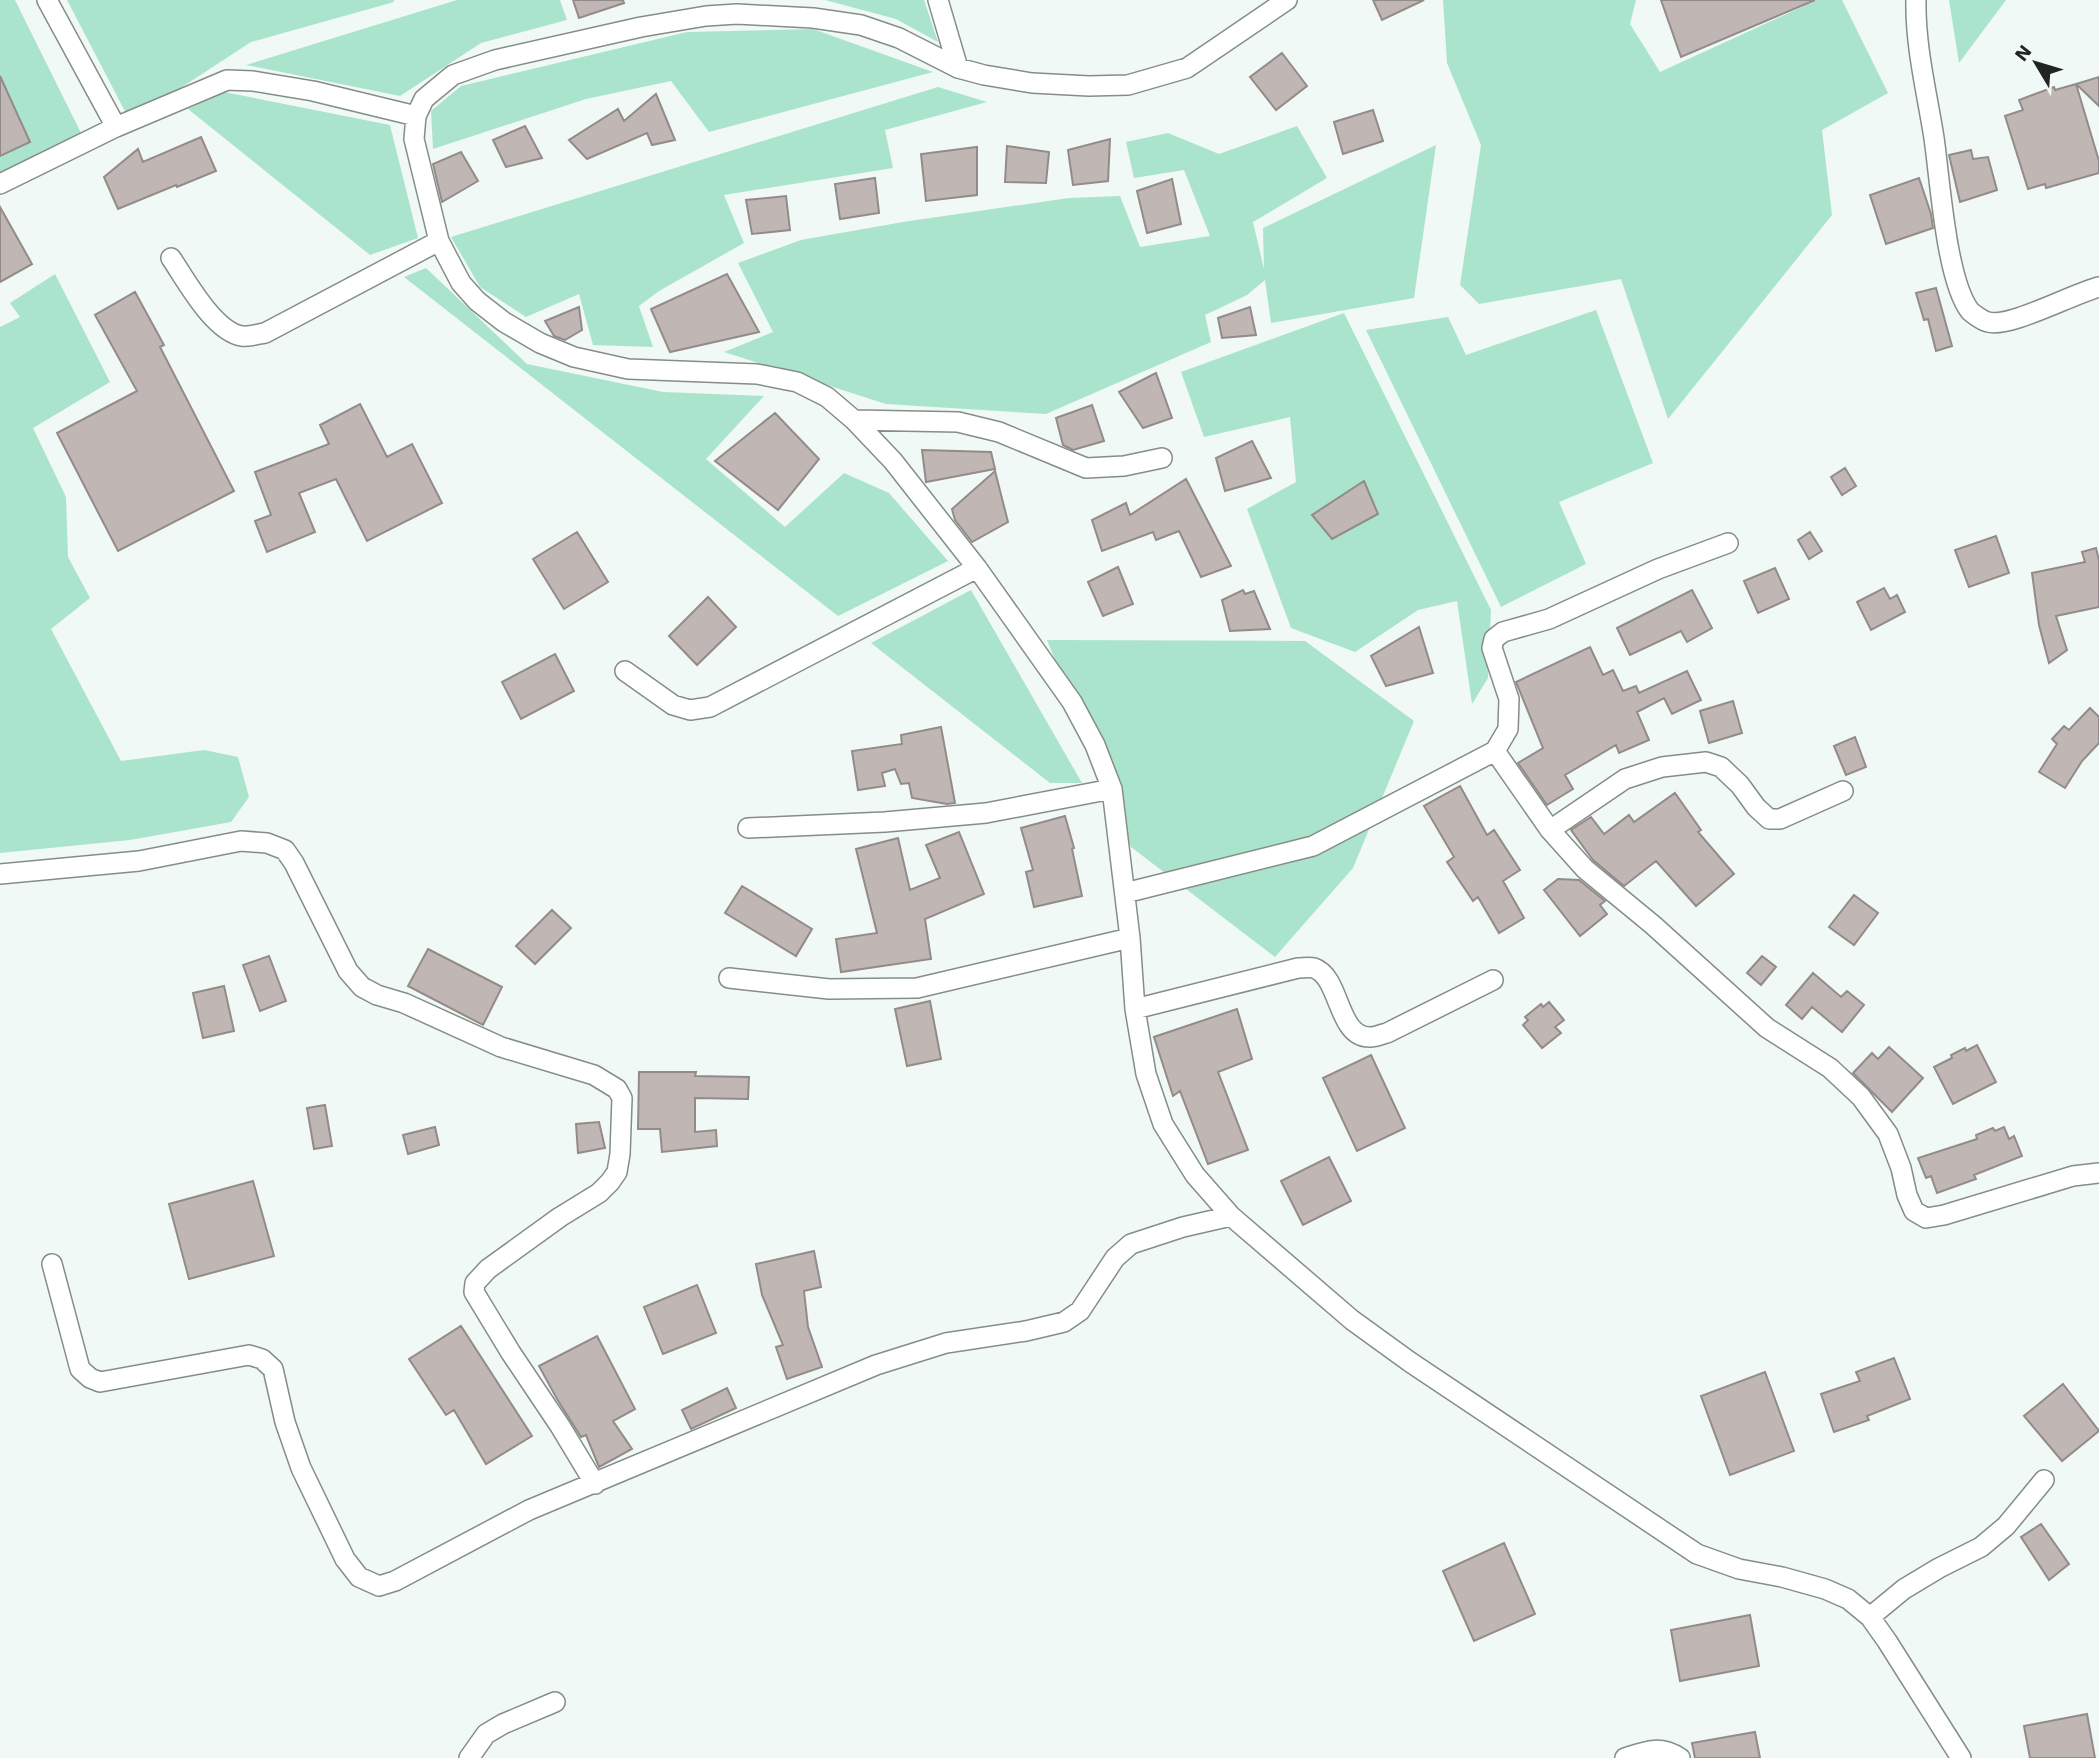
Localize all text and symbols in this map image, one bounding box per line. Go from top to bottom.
north arrow [2001,28,2071,98]
text: N [2010,40,2036,65]

